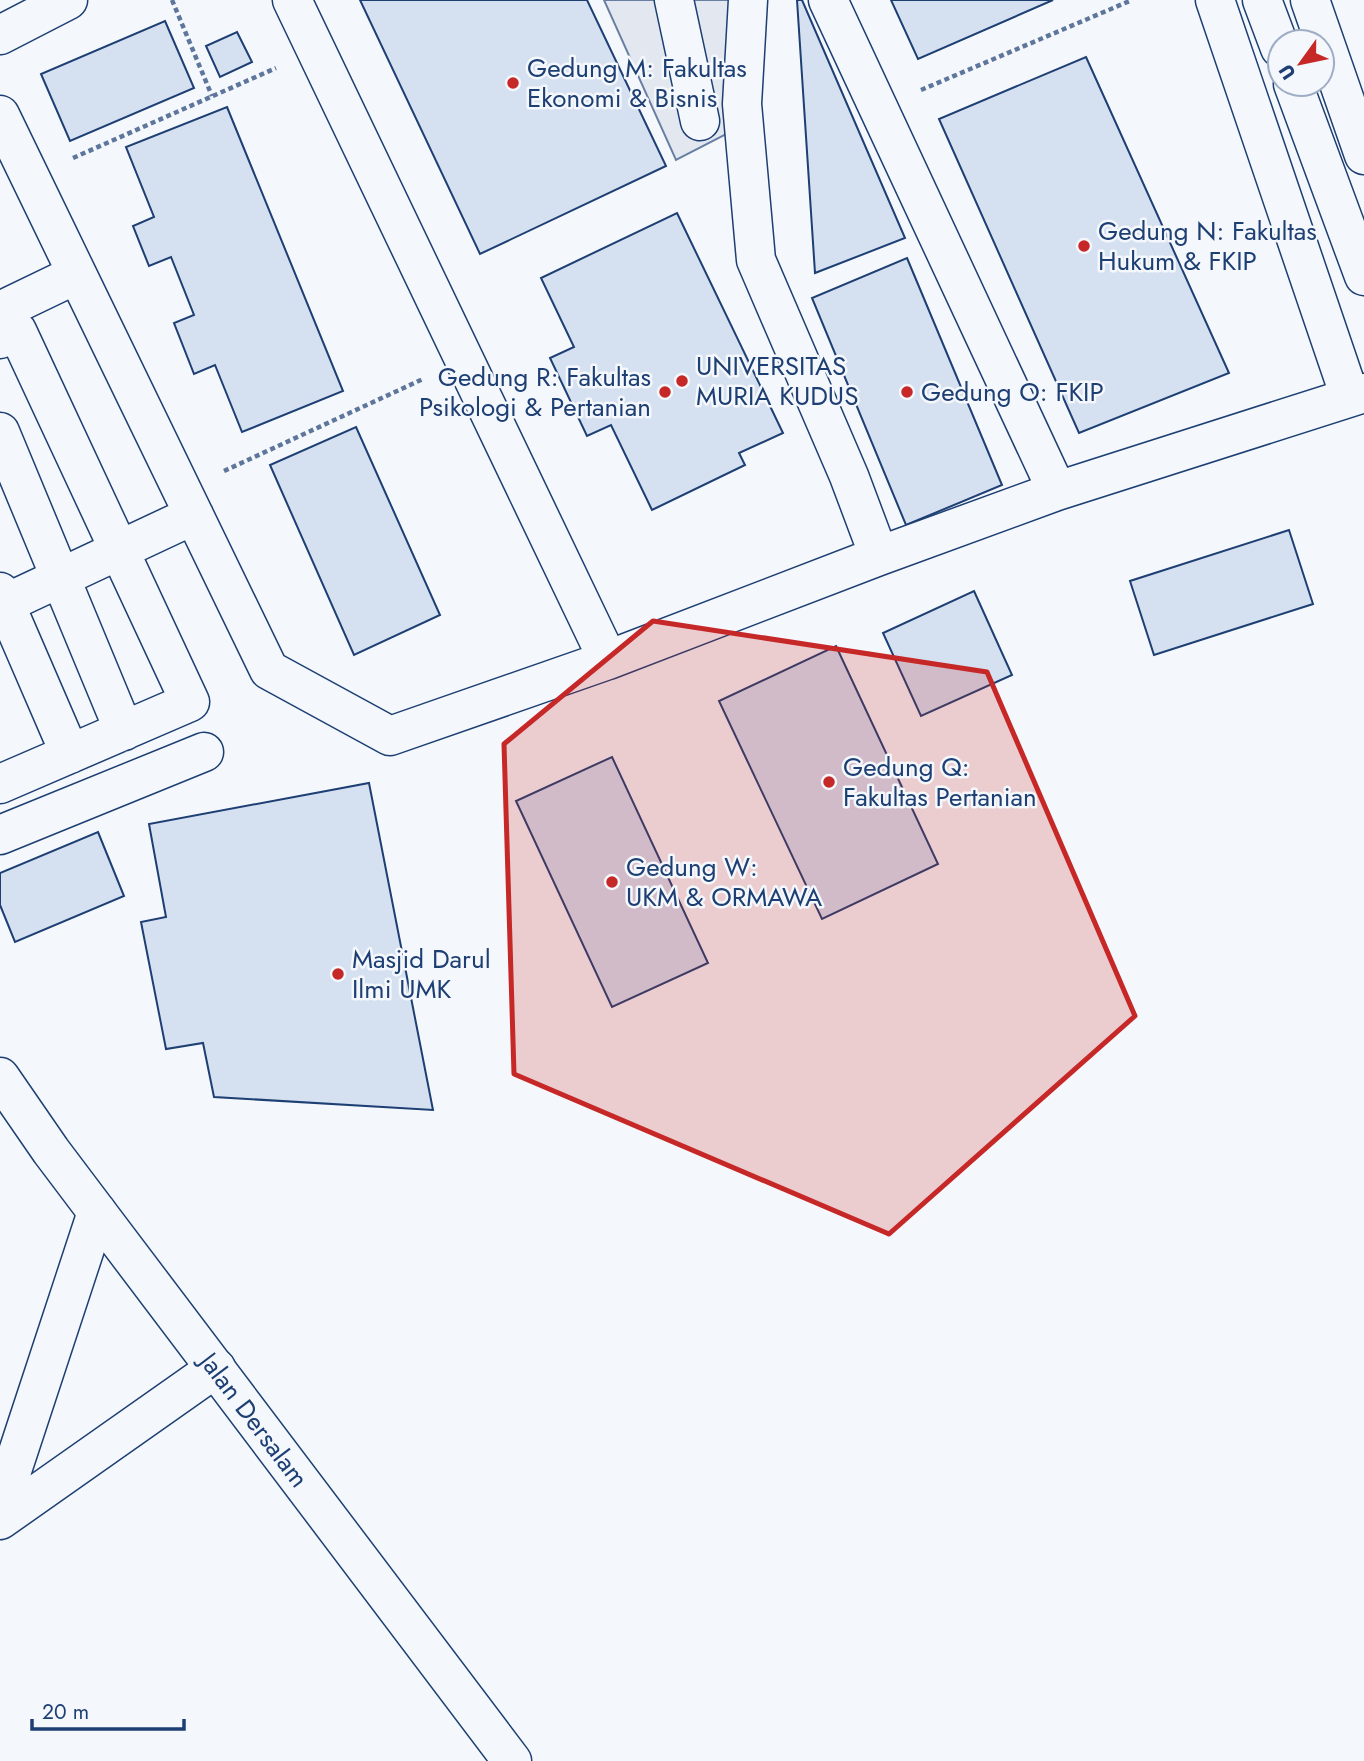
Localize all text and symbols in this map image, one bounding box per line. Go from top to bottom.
north arrow [1266,28,1336,98]
place label: Gedung M: Fakultas Ekonomi & Bisnis [527,49,747,117]
text: U [1272,59,1302,85]
marker: Gedung M: Fakultas Ekonomi & Bisnis [505,75,521,91]
place label: Gedung N: Fakultas Hukum & FKIP [1098,212,1317,280]
marker: Gedung N: Fakultas Hukum & FKIP [1076,238,1092,254]
place label: UNIVERSITAS MURIA KUDUS [696,347,858,415]
place label: Gedung R: Fakultas Psikologi & Pertanian [419,358,651,426]
marker: UNIVERSITAS MURIA KUDUS [674,373,690,389]
place label: Gedung O: FKIP [921,373,1104,411]
marker: Gedung R: Fakultas Psikologi & Pertanian [657,384,673,400]
marker: Gedung O: FKIP [899,384,915,400]
place label: Gedung Q: Fakultas Pertanian [843,748,1037,816]
marker: Gedung Q: Fakultas Pertanian [821,774,837,790]
place label: Gedung W: UKM & ORMAWA [626,848,823,916]
marker: Gedung W: UKM & ORMAWA [604,874,620,890]
place label: Masjid Darul Ilmi UMK [352,940,491,1008]
marker: Masjid Darul Ilmi UMK [330,966,346,982]
street label: Jalan Dersalam [189,1342,318,1495]
scale bar [32,1688,184,1732]
text: 20 m [42,1697,89,1727]

